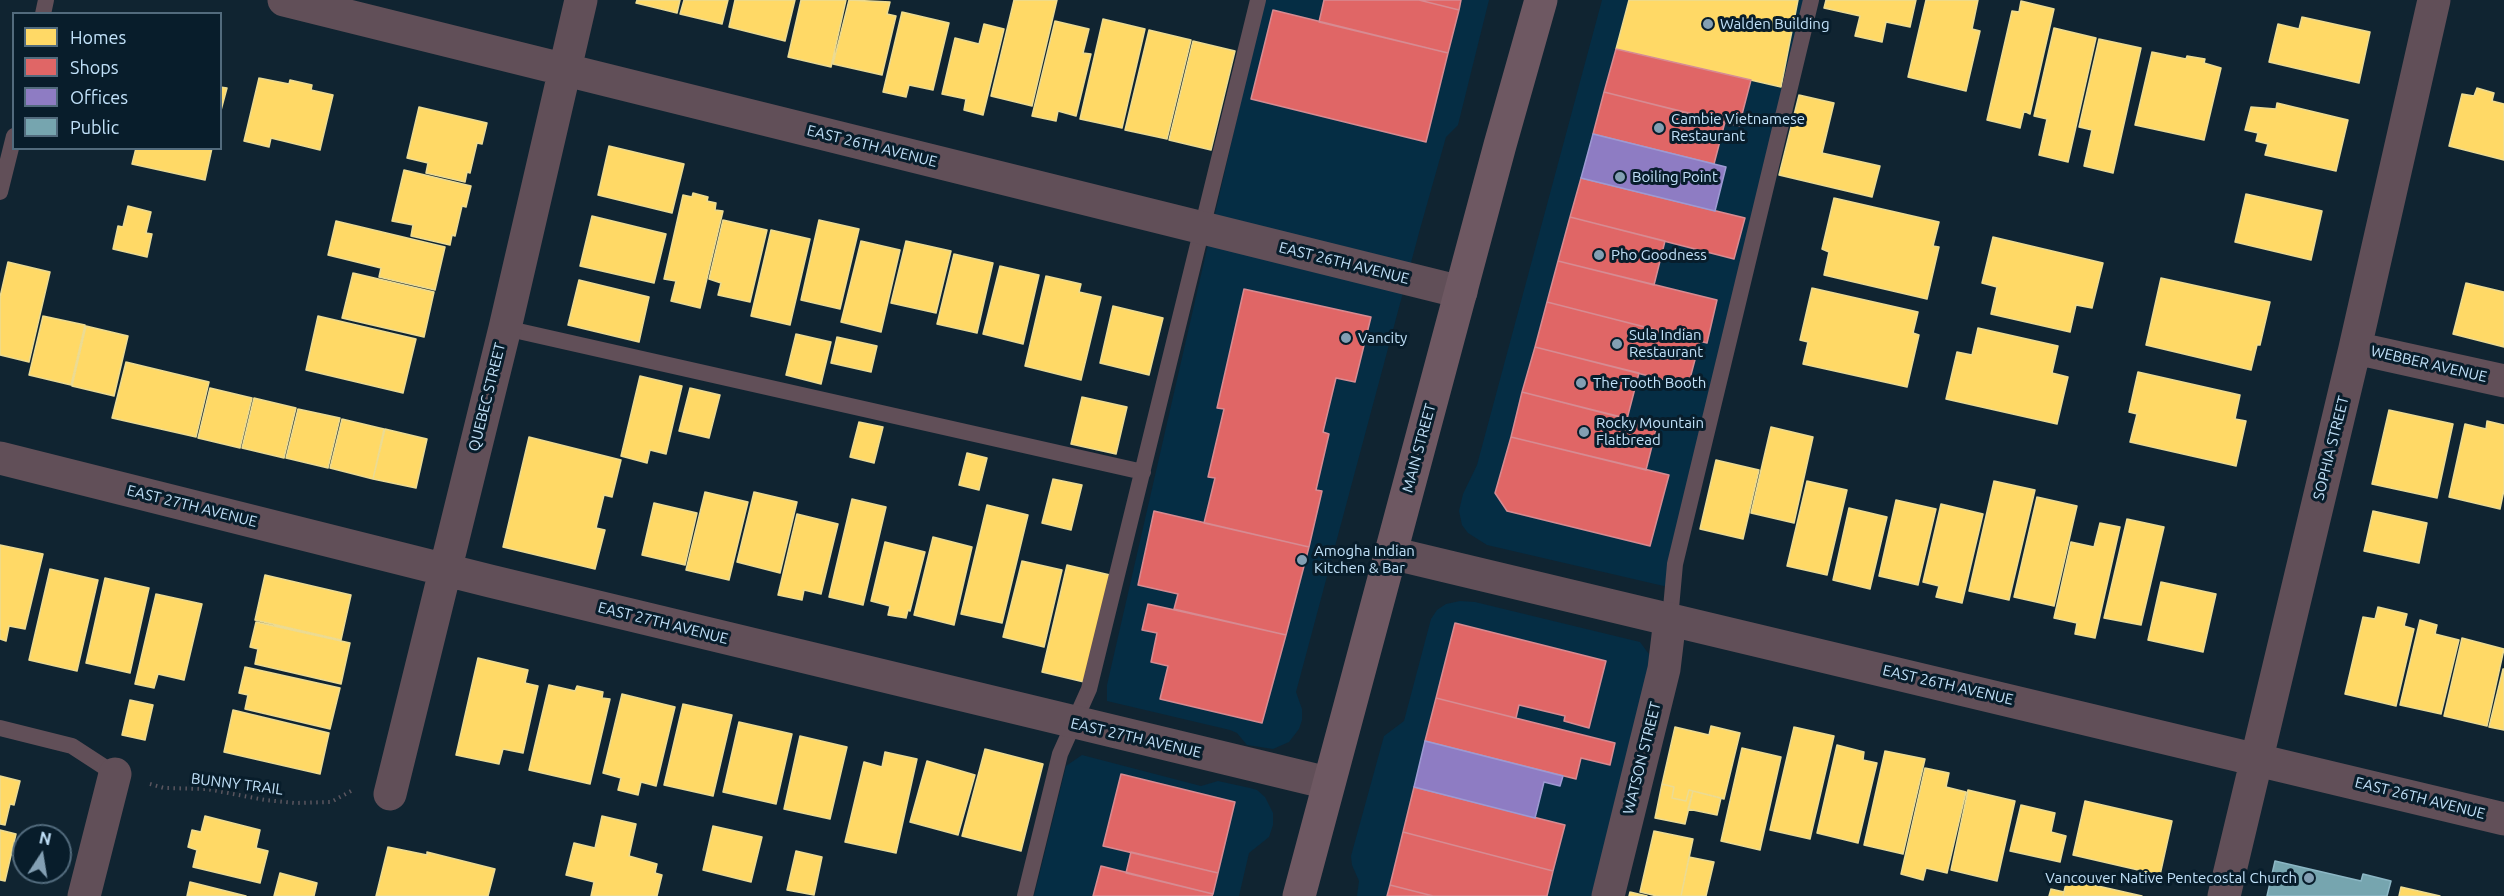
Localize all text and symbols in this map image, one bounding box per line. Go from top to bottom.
legend [12,12,222,150]
place label: Walden Building [1720,15,1830,33]
marker: Walden Building [1701,17,1715,31]
text: Homes [70,27,126,47]
text: Shops [70,57,119,77]
text: Offices [70,87,128,107]
place label: Cambie Vietnamese Restaurant [1671,110,1805,145]
text: Public [70,117,119,137]
street label: EAST 26TH AVENUE [805,121,939,171]
marker: Cambie Vietnamese Restaurant [1652,121,1666,135]
place label: Boiling Point [1632,168,1718,186]
marker: Boiling Point [1613,170,1627,184]
street label: EAST 26TH AVENUE [1277,238,1411,288]
place label: Pho Goodness [1611,246,1707,264]
marker: Pho Goodness [1592,248,1606,262]
place label: Sula Indian Restaurant [1629,326,1703,361]
place label: Vancity [1358,329,1407,347]
marker: Vancity [1339,331,1353,345]
marker: Sula Indian Restaurant [1610,337,1624,351]
street label: QUEBEC STREET [465,341,509,453]
street label: WEBBER AVENUE [2369,342,2489,386]
place label: The Tooth Booth [1593,374,1706,392]
marker: The Tooth Booth [1574,376,1588,390]
street label: SOPHIA STREET [2309,394,2353,502]
street label: MAIN STREET [1398,401,1440,495]
place label: Rocky Mountain Flatbread [1596,414,1704,449]
marker: Rocky Mountain Flatbread [1577,425,1591,439]
street label: EAST 27TH AVENUE [125,481,259,531]
place label: Amogha Indian Kitchen & Bar [1314,542,1415,577]
marker: Amogha Indian Kitchen & Bar [1295,553,1309,567]
street label: EAST 27TH AVENUE [596,598,730,648]
street label: EAST 26TH AVENUE [1881,661,2015,709]
street label: WATSON STREET [1619,700,1665,816]
street label: EAST 27TH AVENUE [1069,714,1203,762]
street label: BUNNY TRAIL [190,769,284,799]
street label: EAST 26TH AVENUE [2353,773,2487,823]
north arrow [12,824,72,884]
text: N [38,828,53,848]
place label: Vancouver Native Pentecostal Church [2045,869,2297,887]
marker: Vancouver Native Pentecostal Church [2302,871,2316,885]

